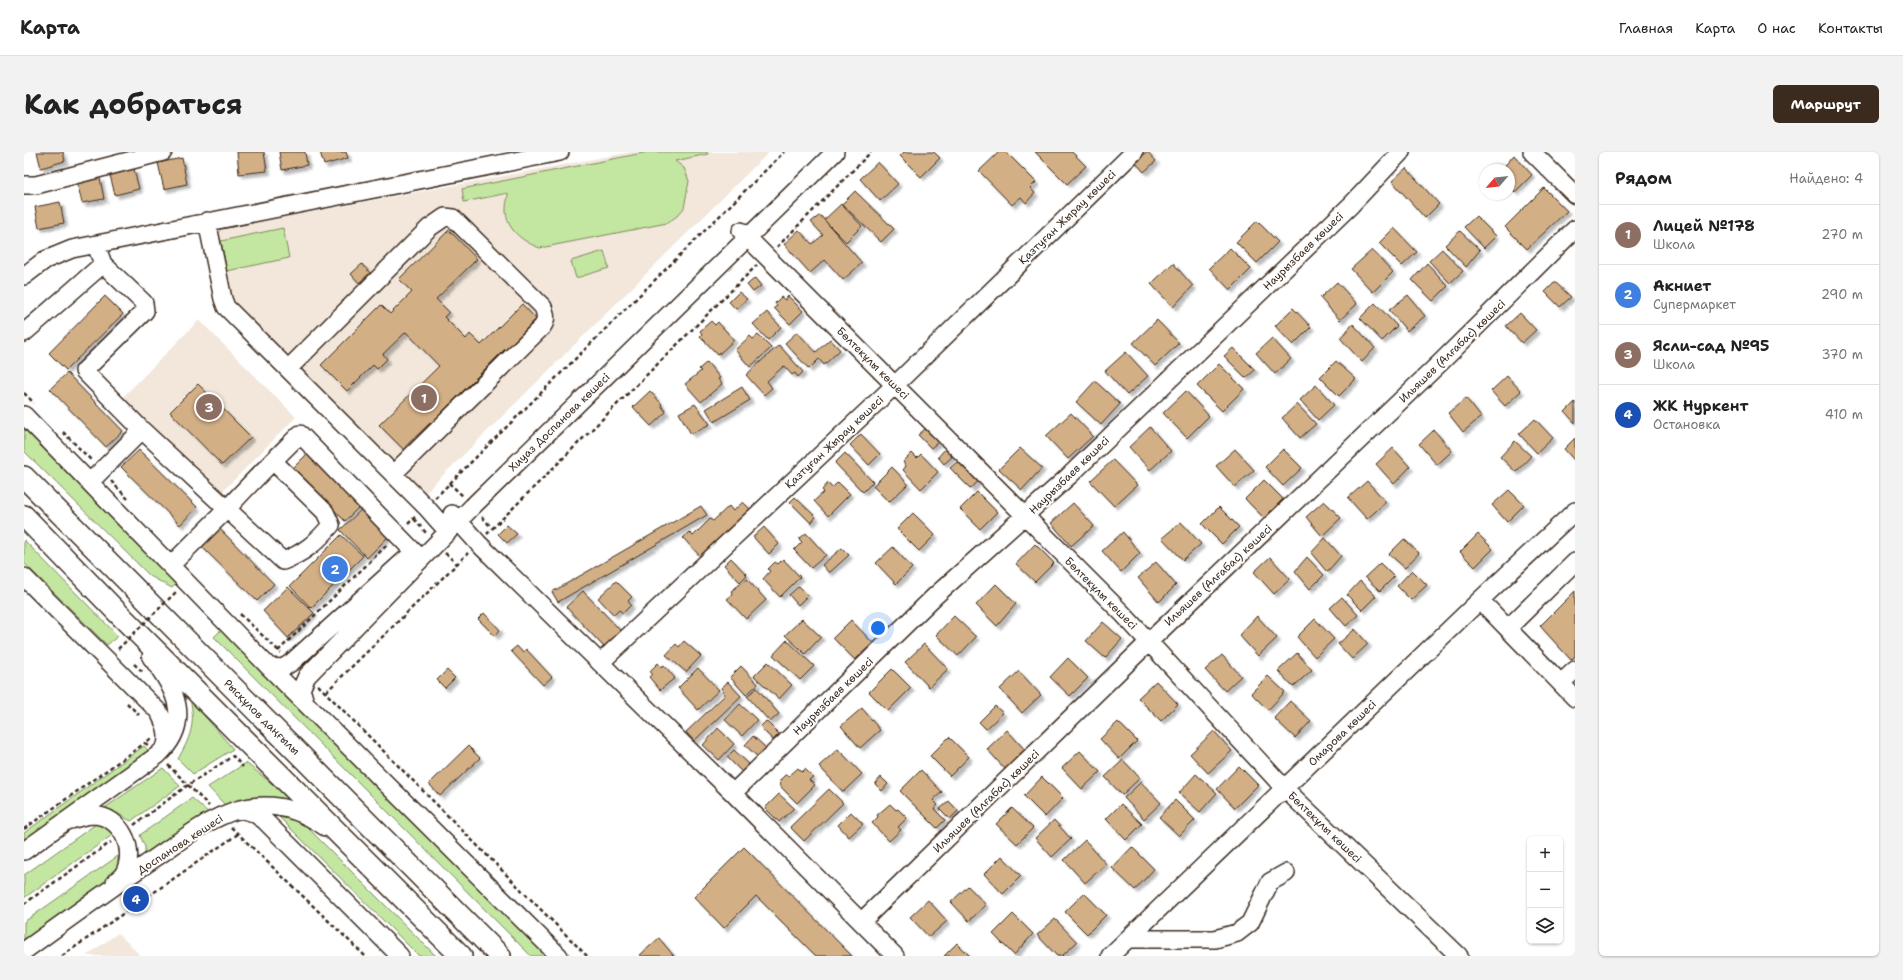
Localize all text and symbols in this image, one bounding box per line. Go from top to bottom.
text: Карта [20,15,80,40]
text: Главная [1619,19,1673,37]
text: Карта [1695,19,1735,37]
text: О нас [1757,19,1796,37]
text: Контакты [1818,19,1883,37]
text: Как добраться [24,85,243,123]
button: Маршрут [1773,85,1879,123]
north arrow [1479,164,1515,200]
street label: Қазтуған Жырау көшесі [1015,167,1119,268]
text: Рядом [1615,167,1672,189]
text: Найдено: 4 [1789,170,1863,187]
street label: Наурызбаев көшесі [1260,209,1347,294]
text: Лицей №178 [1653,216,1755,236]
text: 1 [1625,226,1631,243]
text: 270 m [1821,226,1863,243]
text: Школа [1653,236,1695,253]
text: Акниет [1653,276,1711,296]
text: 2 [1623,286,1633,303]
text: 290 m [1821,286,1863,303]
street label: Ильяшев (Алғабас) көшесі [1396,296,1509,406]
text: Супермаркет [1653,296,1736,313]
street label: Бөлтекұлы көшесі [833,324,912,403]
text: Ясли-сад №95 [1653,336,1770,356]
text: 3 [1623,346,1633,363]
text: 370 m [1821,346,1863,363]
text: Школа [1653,356,1695,373]
street label: Хиуаз Доспанова көшесі [505,370,613,475]
pin: 1 [411,383,437,413]
pin: 3 [196,392,222,422]
street label: Қазтуған Жырау көшесі [782,393,887,492]
text: ЖК Нуркент [1653,396,1748,416]
text: 4 [1623,406,1633,423]
text: 410 m [1825,406,1863,423]
text: Остановка [1653,416,1720,433]
street label: Наурызбаев көшесі [1026,433,1113,518]
street label: Ильяшев (Алғабас) көшесі [1161,521,1276,629]
pin: 2 [322,554,348,584]
street label: Бөлтекұлы көшесі [1061,554,1140,633]
your location [868,618,888,638]
street label: Наурызбаев көшесі [790,654,877,739]
street label: Рысқұлов даңғылы [220,676,303,759]
street label: Омарова көшесі [1305,697,1380,770]
street label: Ильяшев (Алғабас) көшесі [930,746,1043,856]
street label: Бөлтекұлы көшесі [1285,788,1365,866]
street label: Доспанова көшесі [135,811,226,878]
map controls [1527,836,1563,944]
button: + [1527,836,1563,872]
button: − [1527,872,1563,908]
pin: 4 [123,884,149,914]
button: layers [1527,908,1563,944]

